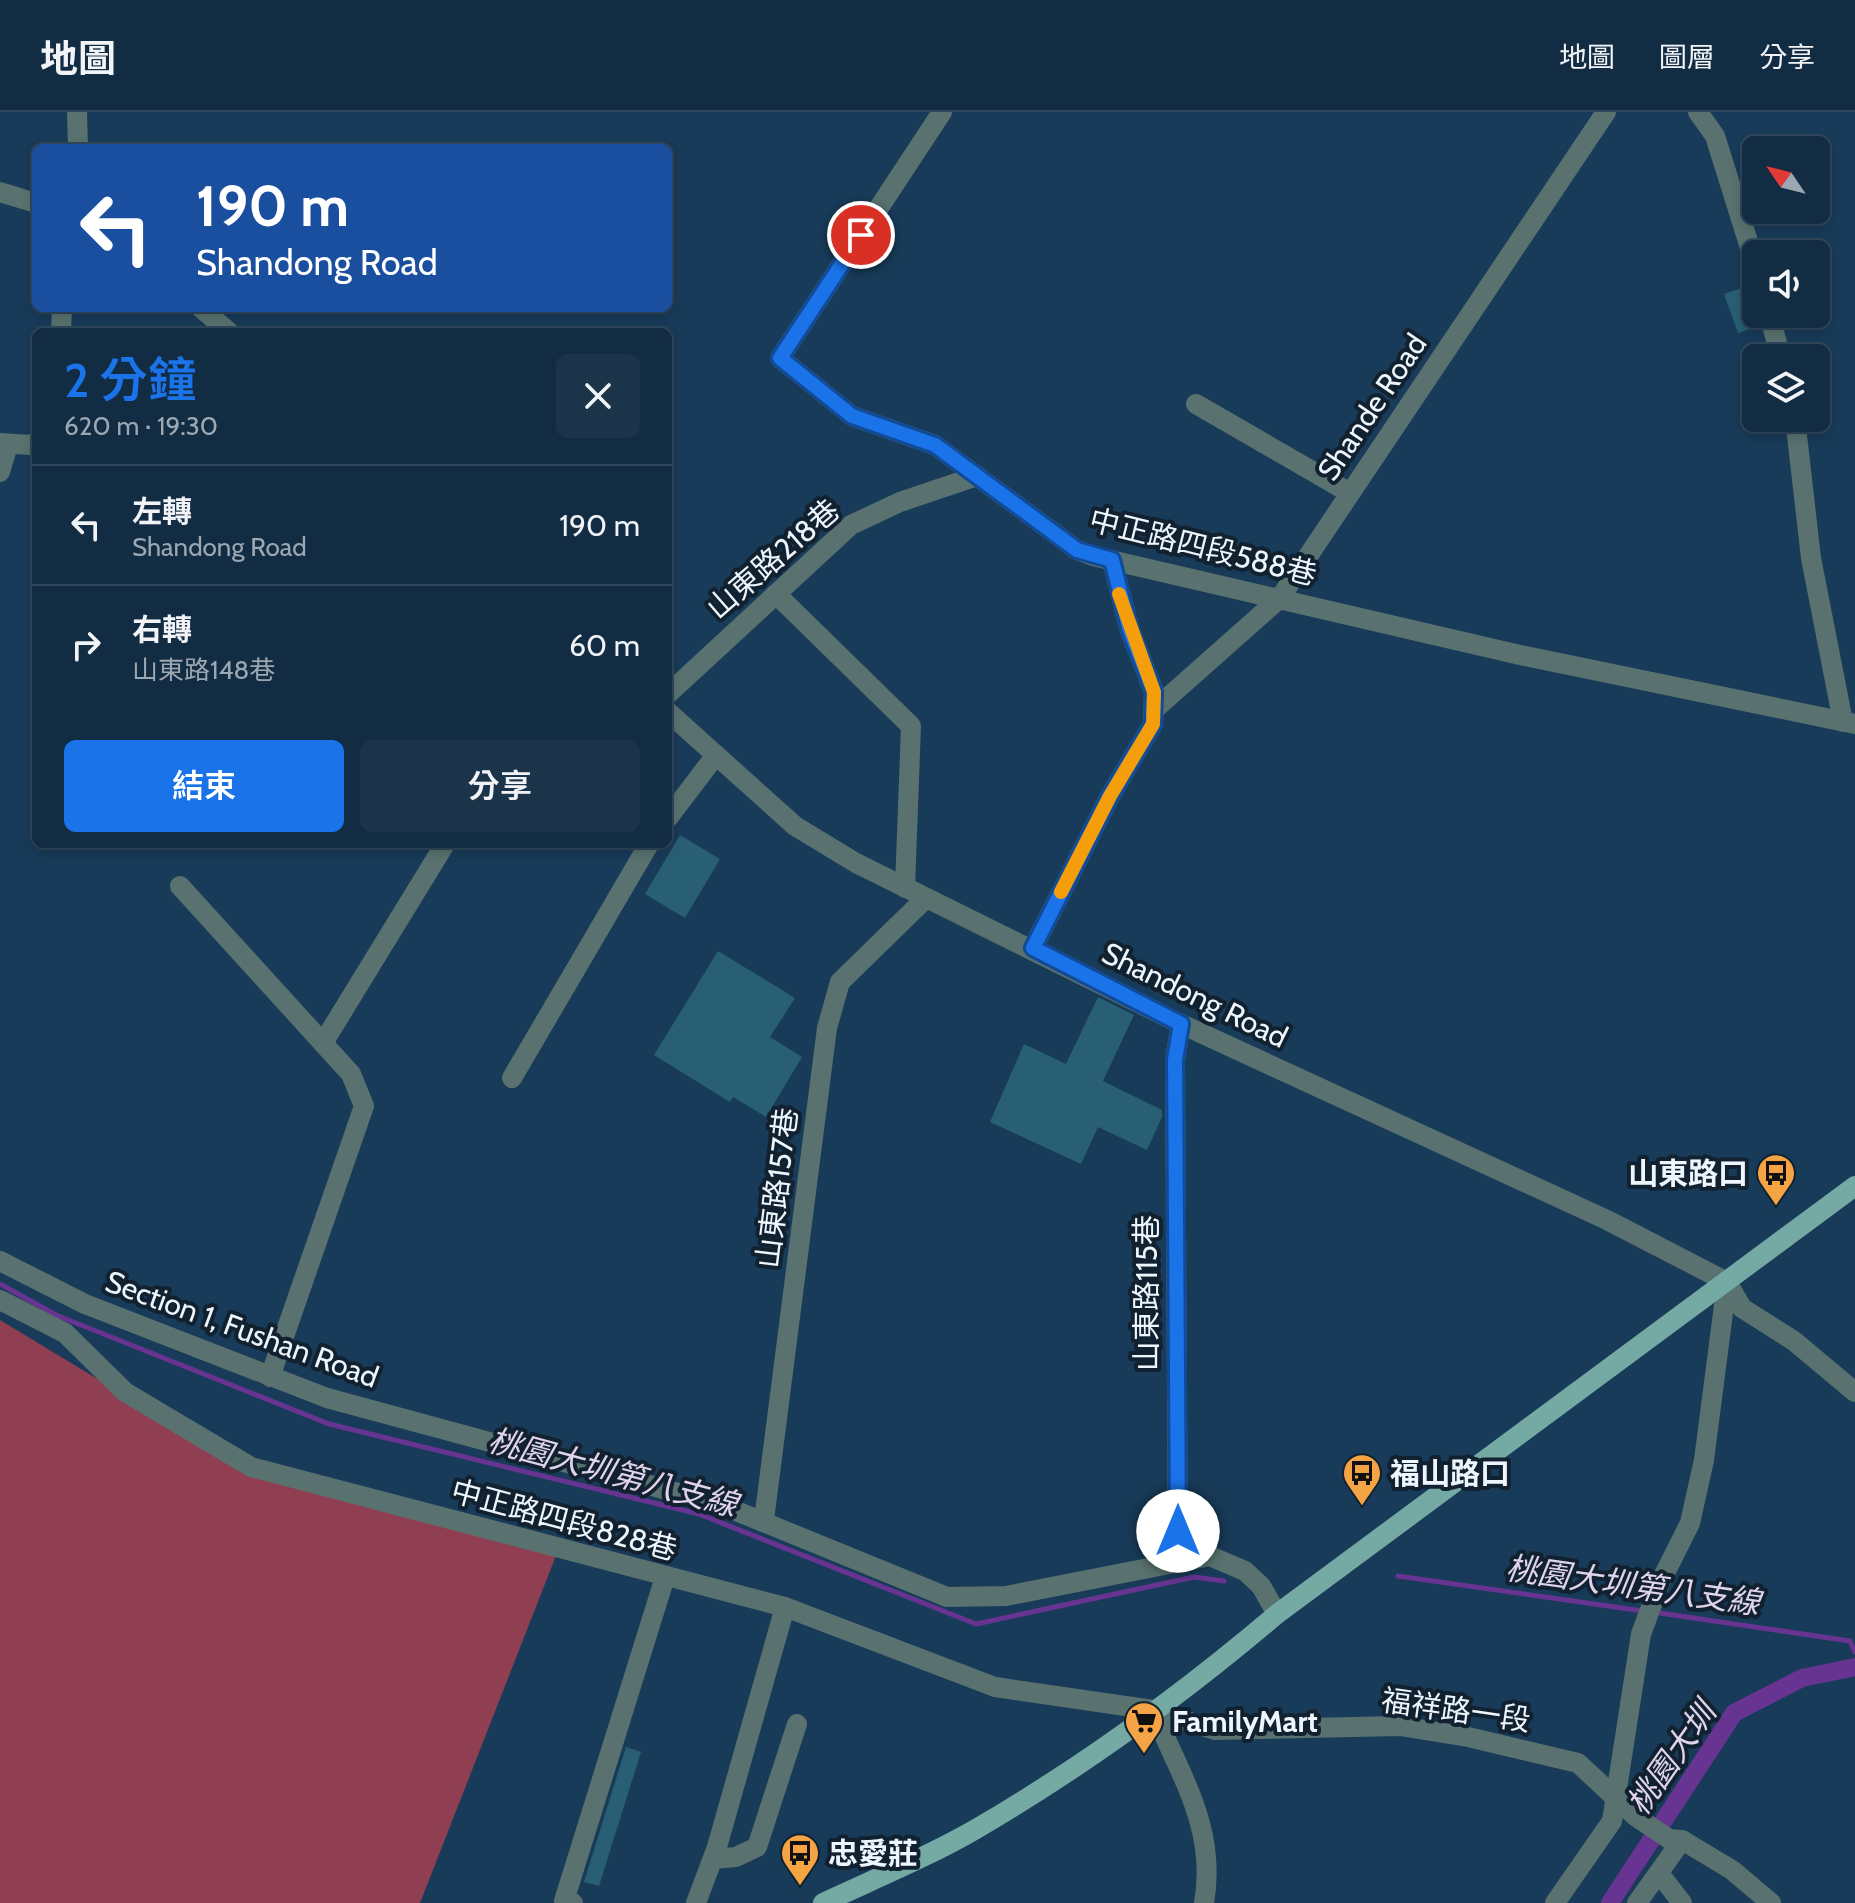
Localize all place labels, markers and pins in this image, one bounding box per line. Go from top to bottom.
pin [827,201,895,269]
bus stop icon: 山東路口 [1755,1152,1797,1207]
place label: 山東路口 [1628,1155,1748,1192]
bus stop icon: 福山路口 [1341,1452,1383,1507]
place label: 福山路口 [1390,1455,1510,1492]
supermarket icon: FamilyMart [1123,1700,1165,1755]
place label: FamilyMart [1172,1703,1318,1740]
bus stop icon: 忠愛莊 [779,1832,821,1887]
place label: 忠愛莊 [828,1835,918,1872]

